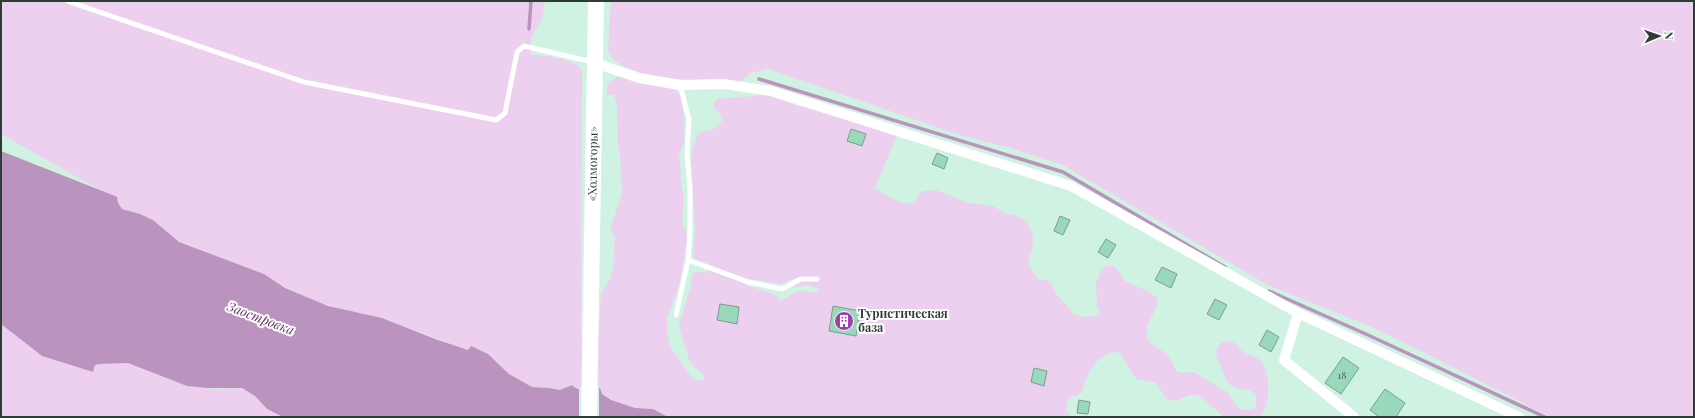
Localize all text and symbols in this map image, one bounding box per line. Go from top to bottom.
north arrow [1639,16,1679,56]
text: N [1662,31,1677,40]
street label: «Холмогоры» [583,126,601,202]
water label: Заостровка [224,297,297,338]
place label: Туристическая база [858,305,948,335]
building icon: Туристическая база [833,310,855,332]
house number: 18 [1338,368,1346,382]

